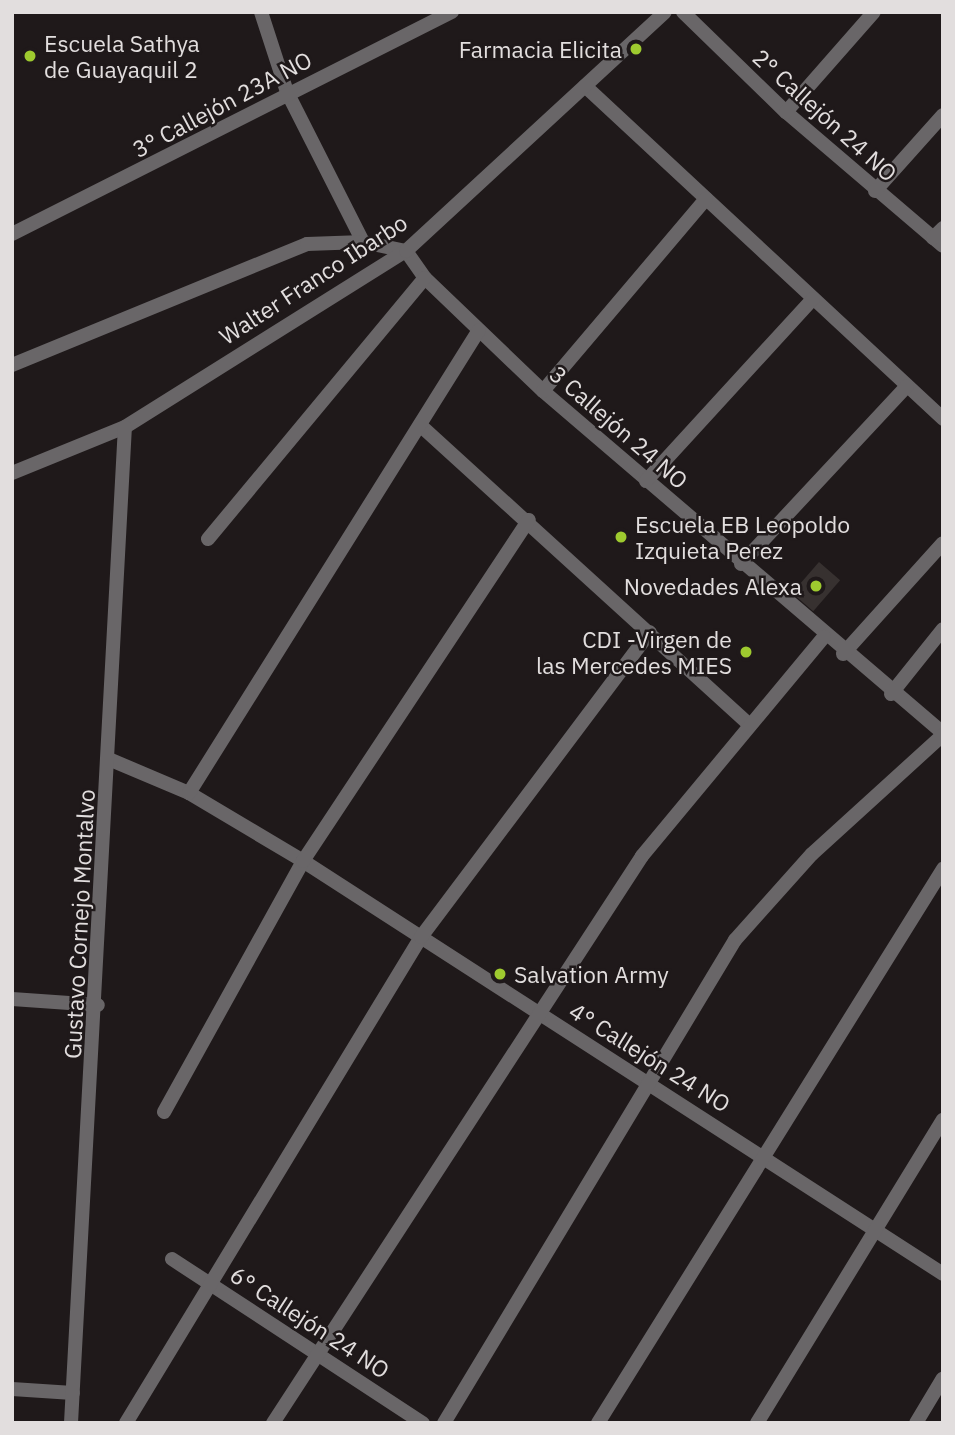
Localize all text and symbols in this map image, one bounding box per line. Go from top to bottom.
place label: Escuela Sathya de Guayaquil 2 [44,29,200,83]
place label: Farmacia Elicita [459,35,622,63]
marker: Farmacia Elicita [628,41,644,57]
street label: 2° Callejón 24 NO [747,43,903,187]
street label: 3° Callejón 23A NO [128,45,316,163]
marker: Escuela Sathya de Guayaquil 2 [22,48,38,64]
street label: Walter Franco Ibarbo [214,208,412,350]
street label: 3 Callejón 24 NO [544,360,694,494]
place label: Escuela EB Leopoldo Izquieta Perez [635,510,850,564]
marker: Escuela EB Leopoldo Izquieta Perez [613,529,629,545]
place label: Novedades Alexa [624,572,802,600]
marker: Novedades Alexa [808,578,824,594]
place label: CDI -Virgen de las Mercedes MIES [536,625,732,679]
marker: CDI -Virgen de las Mercedes MIES [738,644,754,660]
street label: Gustavo Cornejo Montalvo [58,788,100,1060]
place label: Salvation Army [514,960,669,988]
marker: Salvation Army [492,966,508,982]
street label: 4° Callejón 24 NO [565,996,735,1118]
street label: 6° Callejón 24 NO [225,1260,395,1384]

